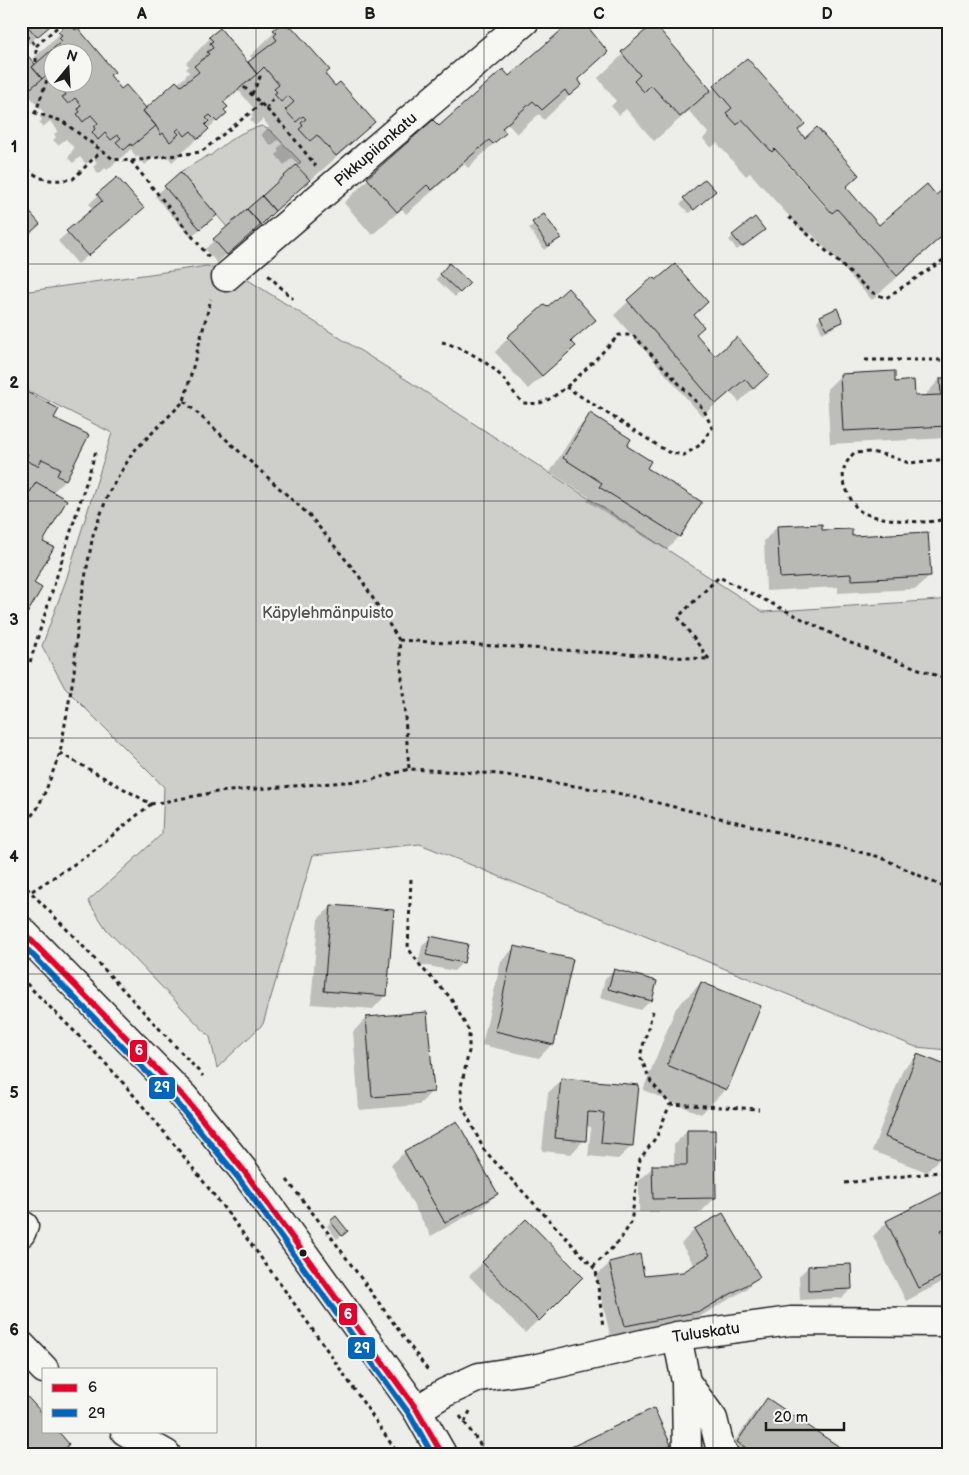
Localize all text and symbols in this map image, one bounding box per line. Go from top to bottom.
text: A [136,5,147,24]
text: B [364,5,376,24]
text: C [593,5,605,24]
text: D [821,5,833,24]
north arrow [42,42,92,92]
text: N [64,46,79,66]
street label: Pikkupiiankatu [331,109,421,191]
text: 1 [11,138,17,157]
text: 2 [9,374,19,393]
park label: Käpylehmänpuisto [262,604,394,623]
text: 3 [9,611,19,630]
text: 4 [9,848,19,867]
line badge: 6 [129,1039,148,1063]
text: 6 [135,1042,143,1059]
line badge: 29 [148,1076,176,1100]
text: 29 [154,1079,170,1096]
text: 5 [9,1084,19,1103]
unlabelled marker [298,1248,308,1258]
line badge: 6 [338,1302,358,1326]
text: 6 [344,1306,352,1323]
street label: Tuluskatu [671,1319,741,1347]
text: 6 [9,1321,19,1340]
line badge: 29 [347,1336,376,1360]
text: 29 [354,1340,370,1357]
legend [42,1368,218,1432]
text: 6 [88,1378,97,1397]
scale bar [766,1400,844,1432]
text: 29 [88,1404,106,1423]
text: 20 m [774,1408,808,1427]

